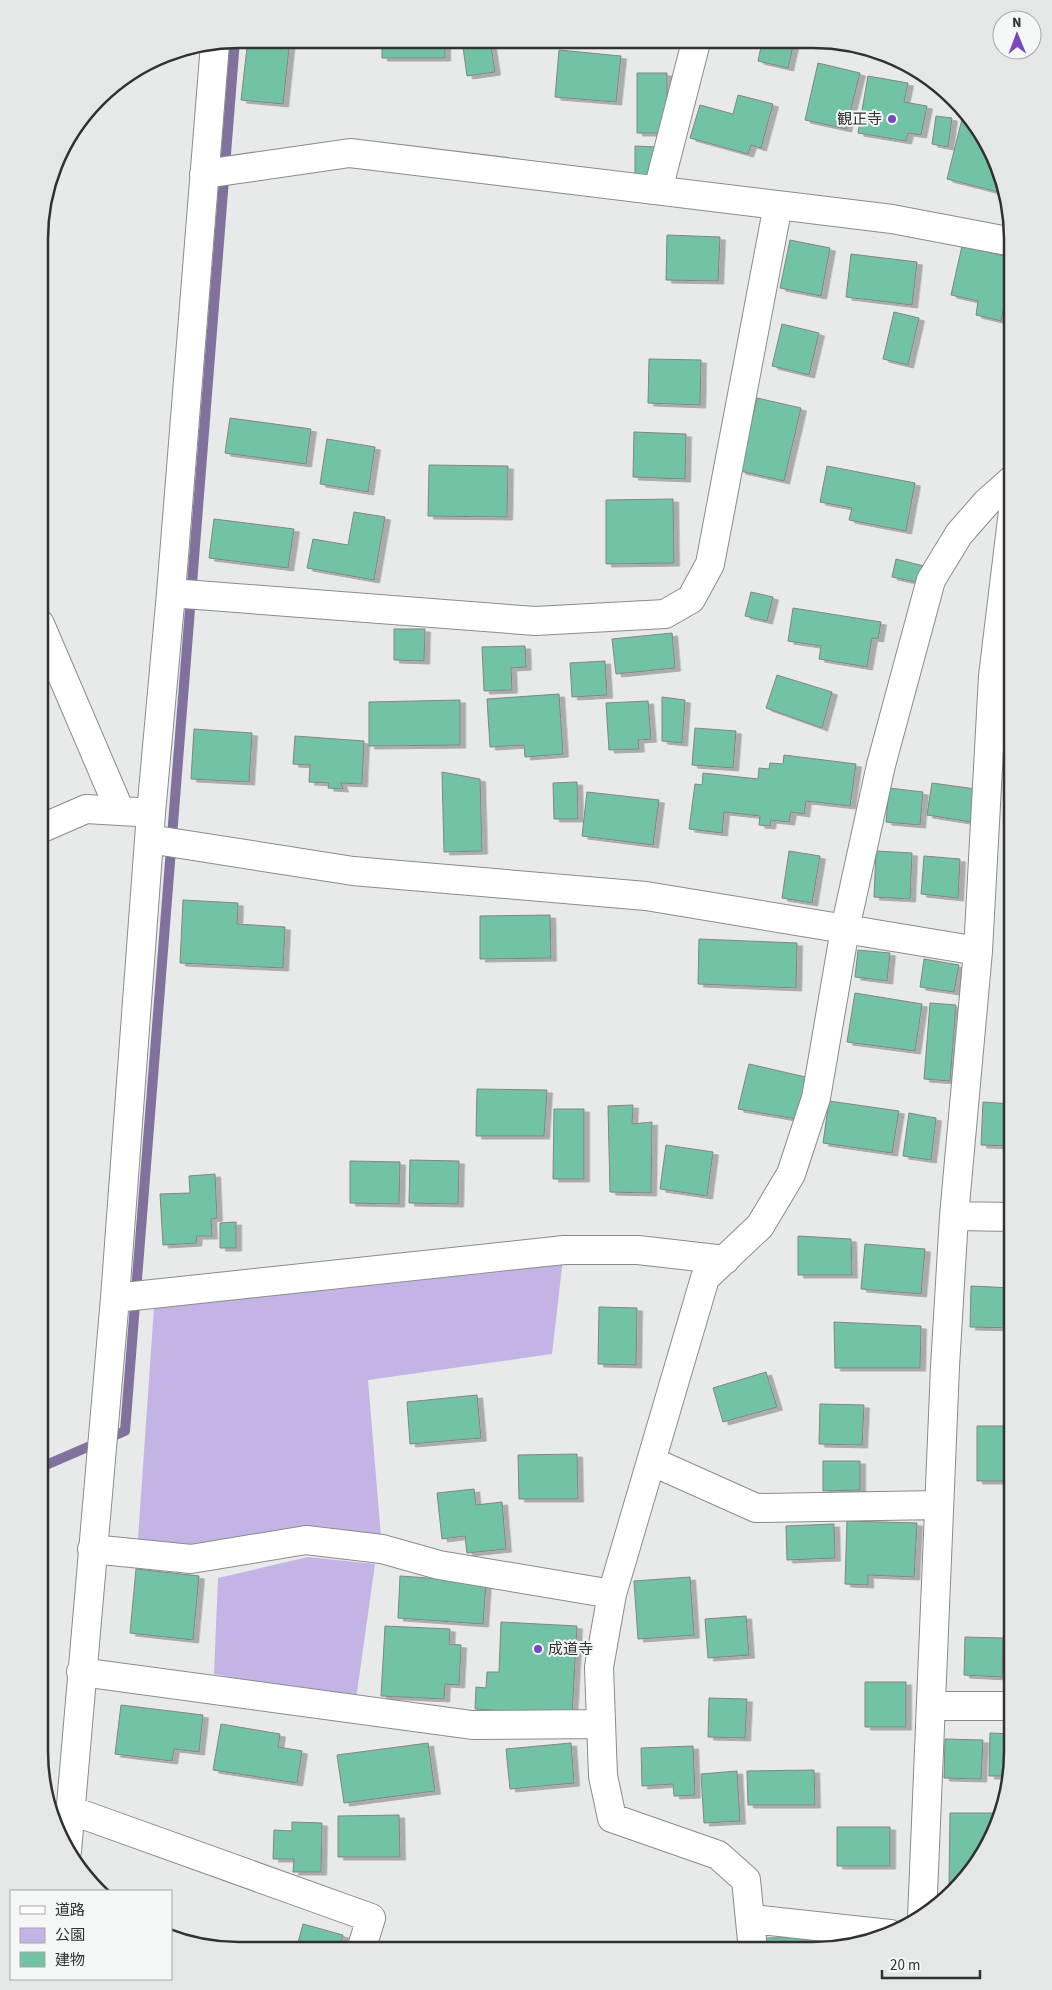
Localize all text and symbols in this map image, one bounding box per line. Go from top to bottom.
north arrow [992,10,1042,60]
text: N [1012,13,1022,33]
place label: 観正寺 [837,109,882,130]
marker: 観正寺 [886,113,898,125]
place label: 成道寺 [548,1639,593,1660]
marker: 成道寺 [532,1643,544,1655]
legend [10,1890,172,1980]
text: 道路 [55,1900,85,1921]
text: 公園 [55,1925,85,1946]
scale bar [882,1948,980,1980]
text: 建物 [55,1950,85,1971]
text: 20 m [890,1955,920,1976]

